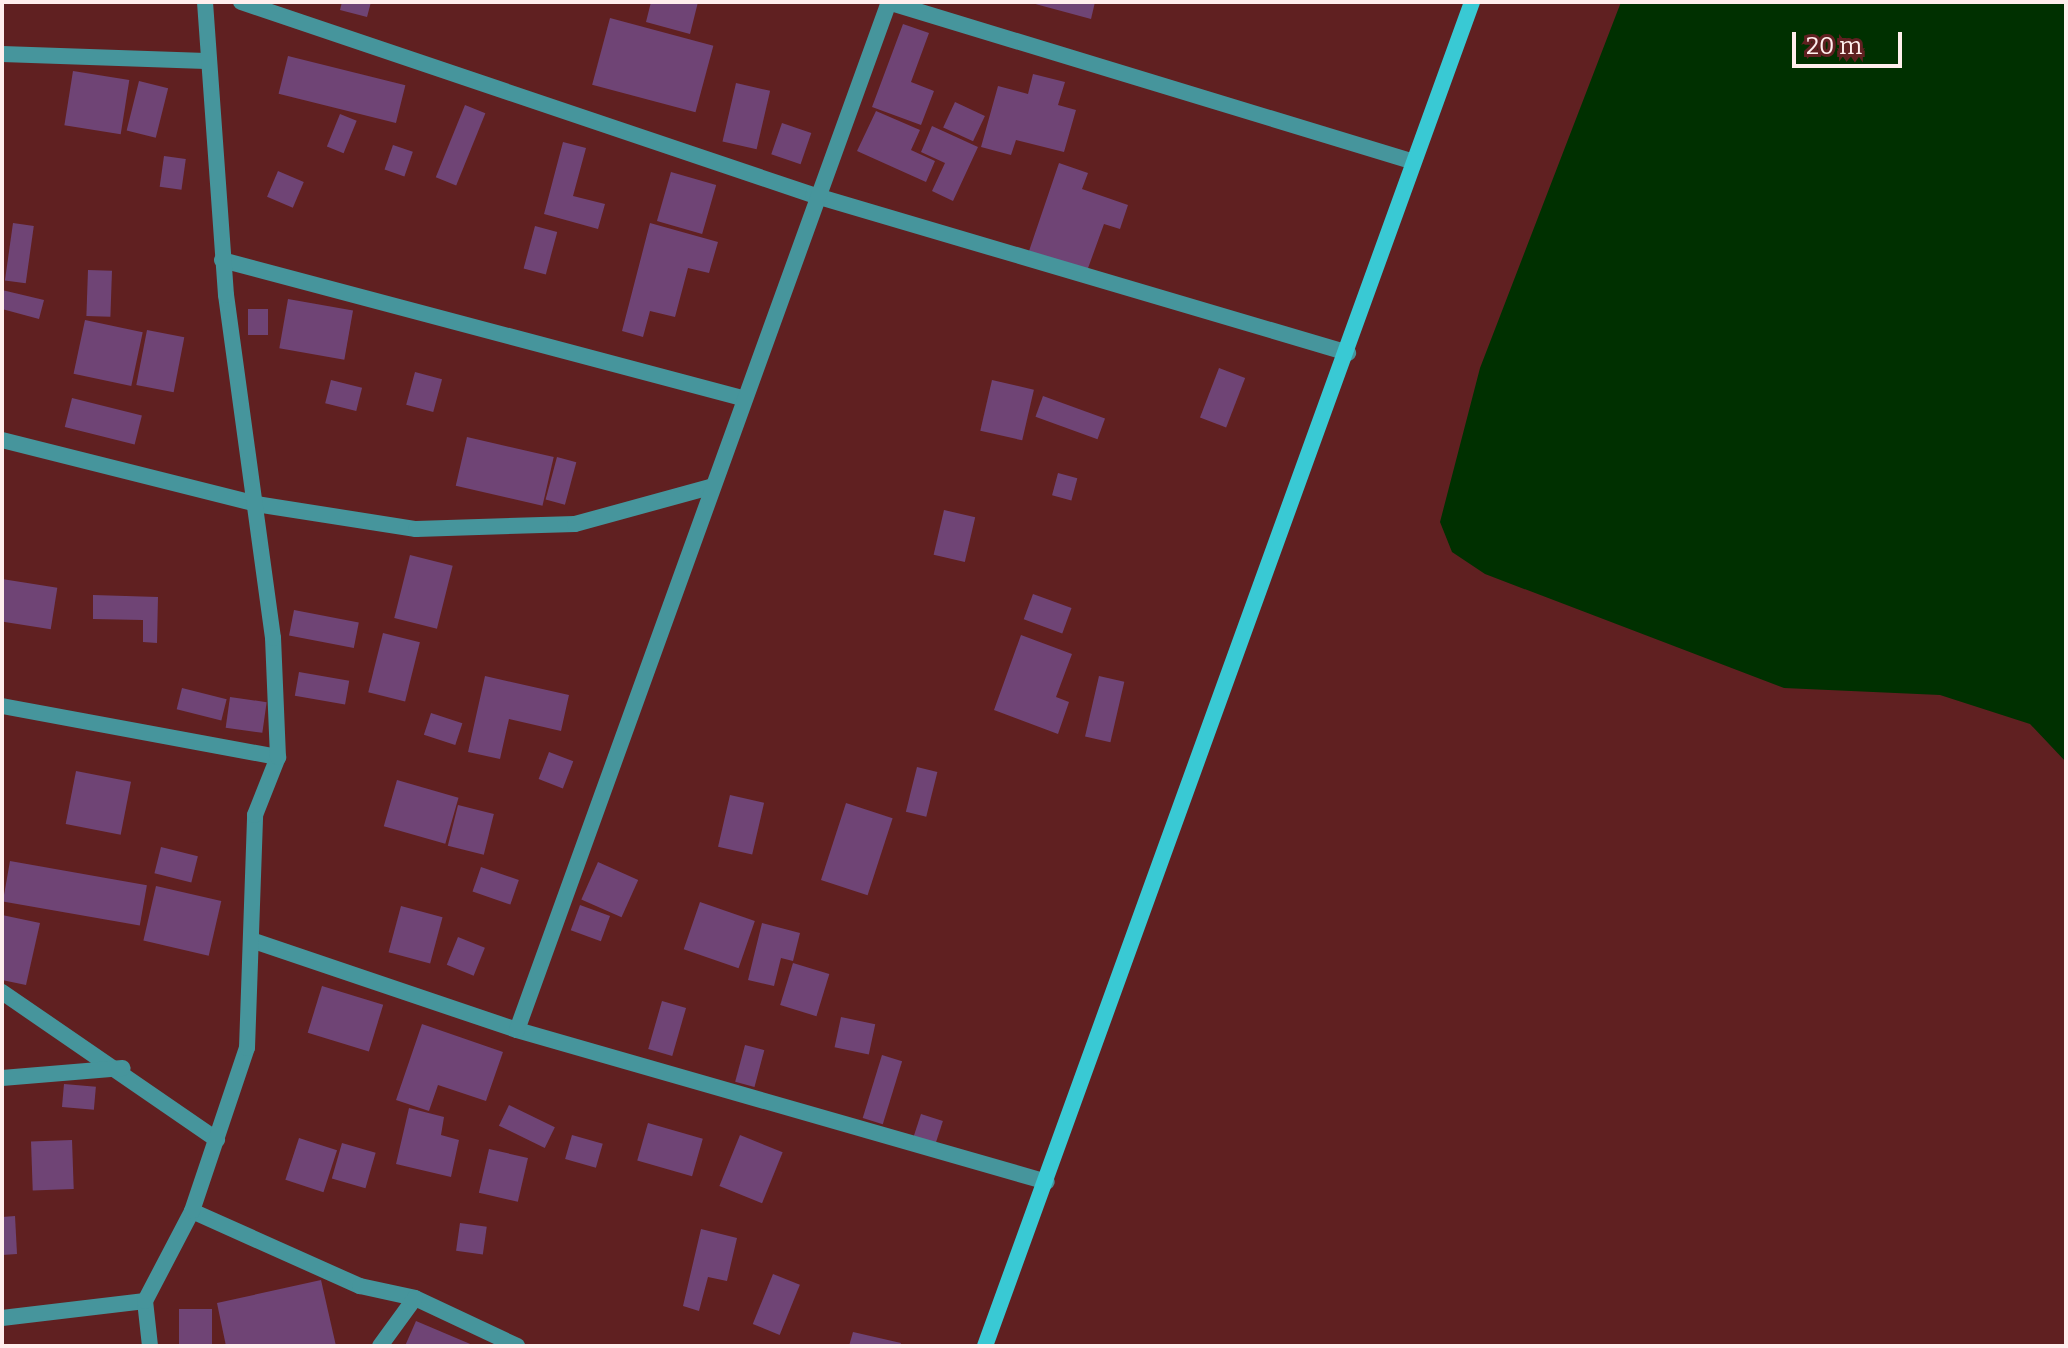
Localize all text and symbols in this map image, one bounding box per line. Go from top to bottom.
scale bar [1796,16,1906,66]
text: 20 m [1806,32,1862,60]

